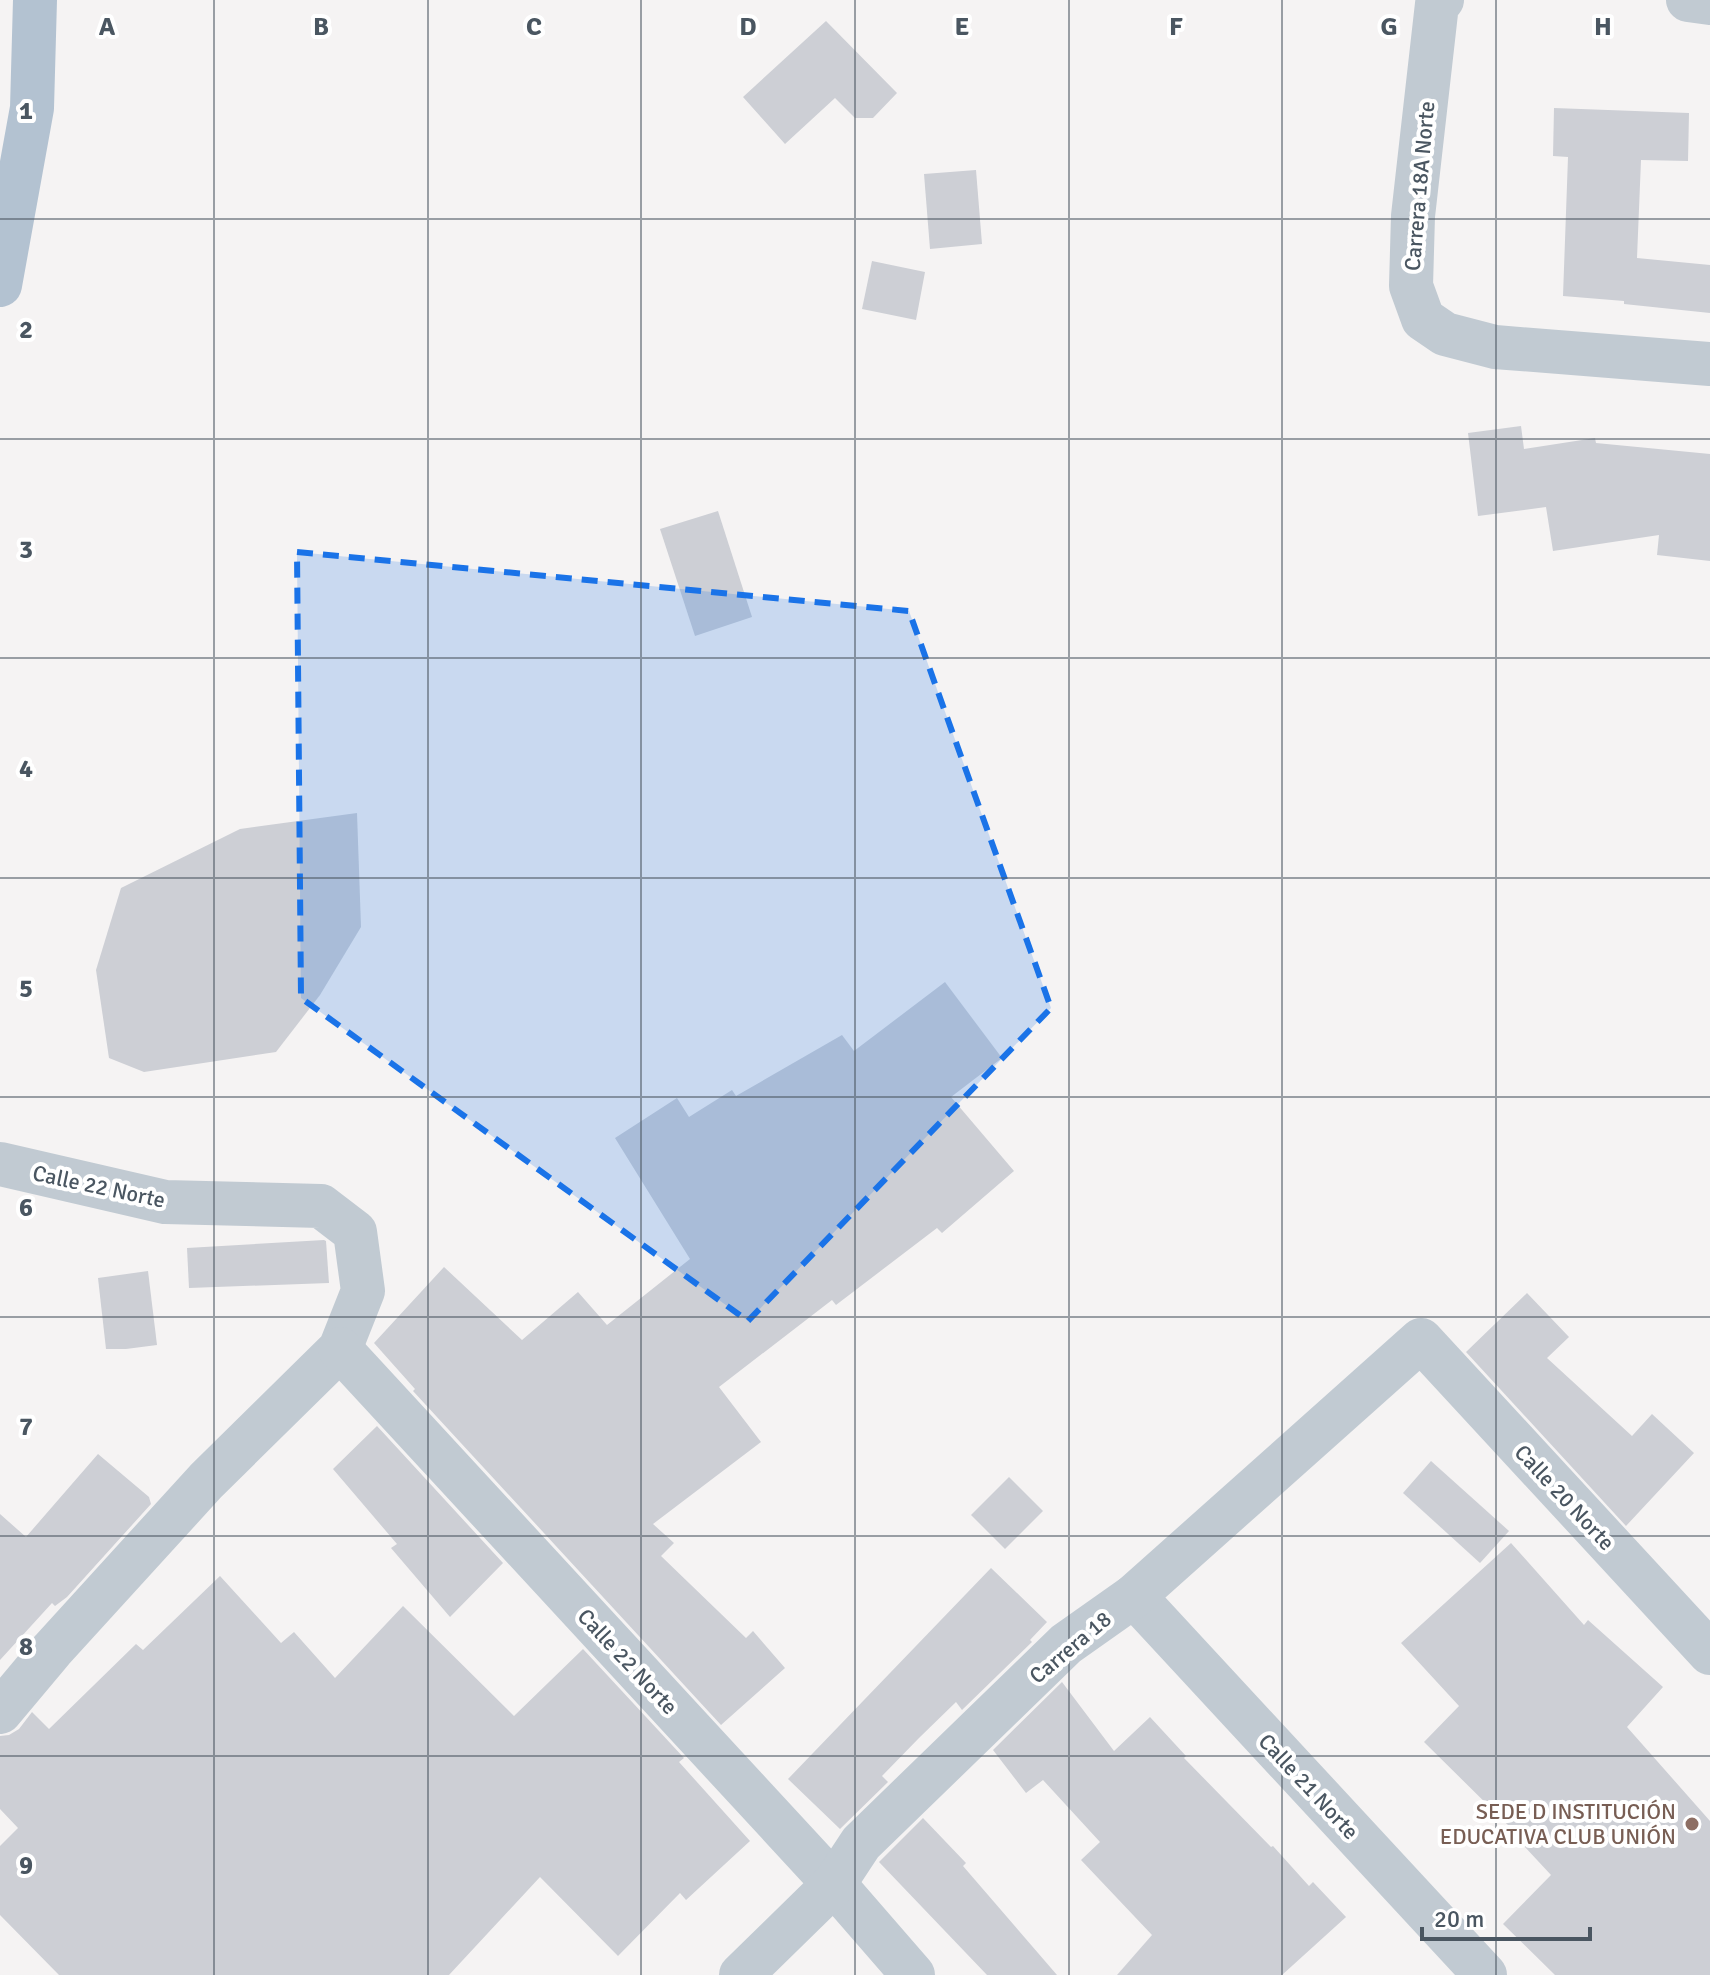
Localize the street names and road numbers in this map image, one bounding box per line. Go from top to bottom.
street label: Carrera 18A Norte [1399,100,1440,272]
street label: Calle 22 Norte [30,1159,168,1214]
street label: Calle 20 Norte [1509,1439,1620,1556]
street label: Calle 22 Norte [572,1603,683,1720]
street label: Carrera 18 [1024,1605,1117,1689]
street label: Calle 21 Norte [1253,1728,1364,1845]

